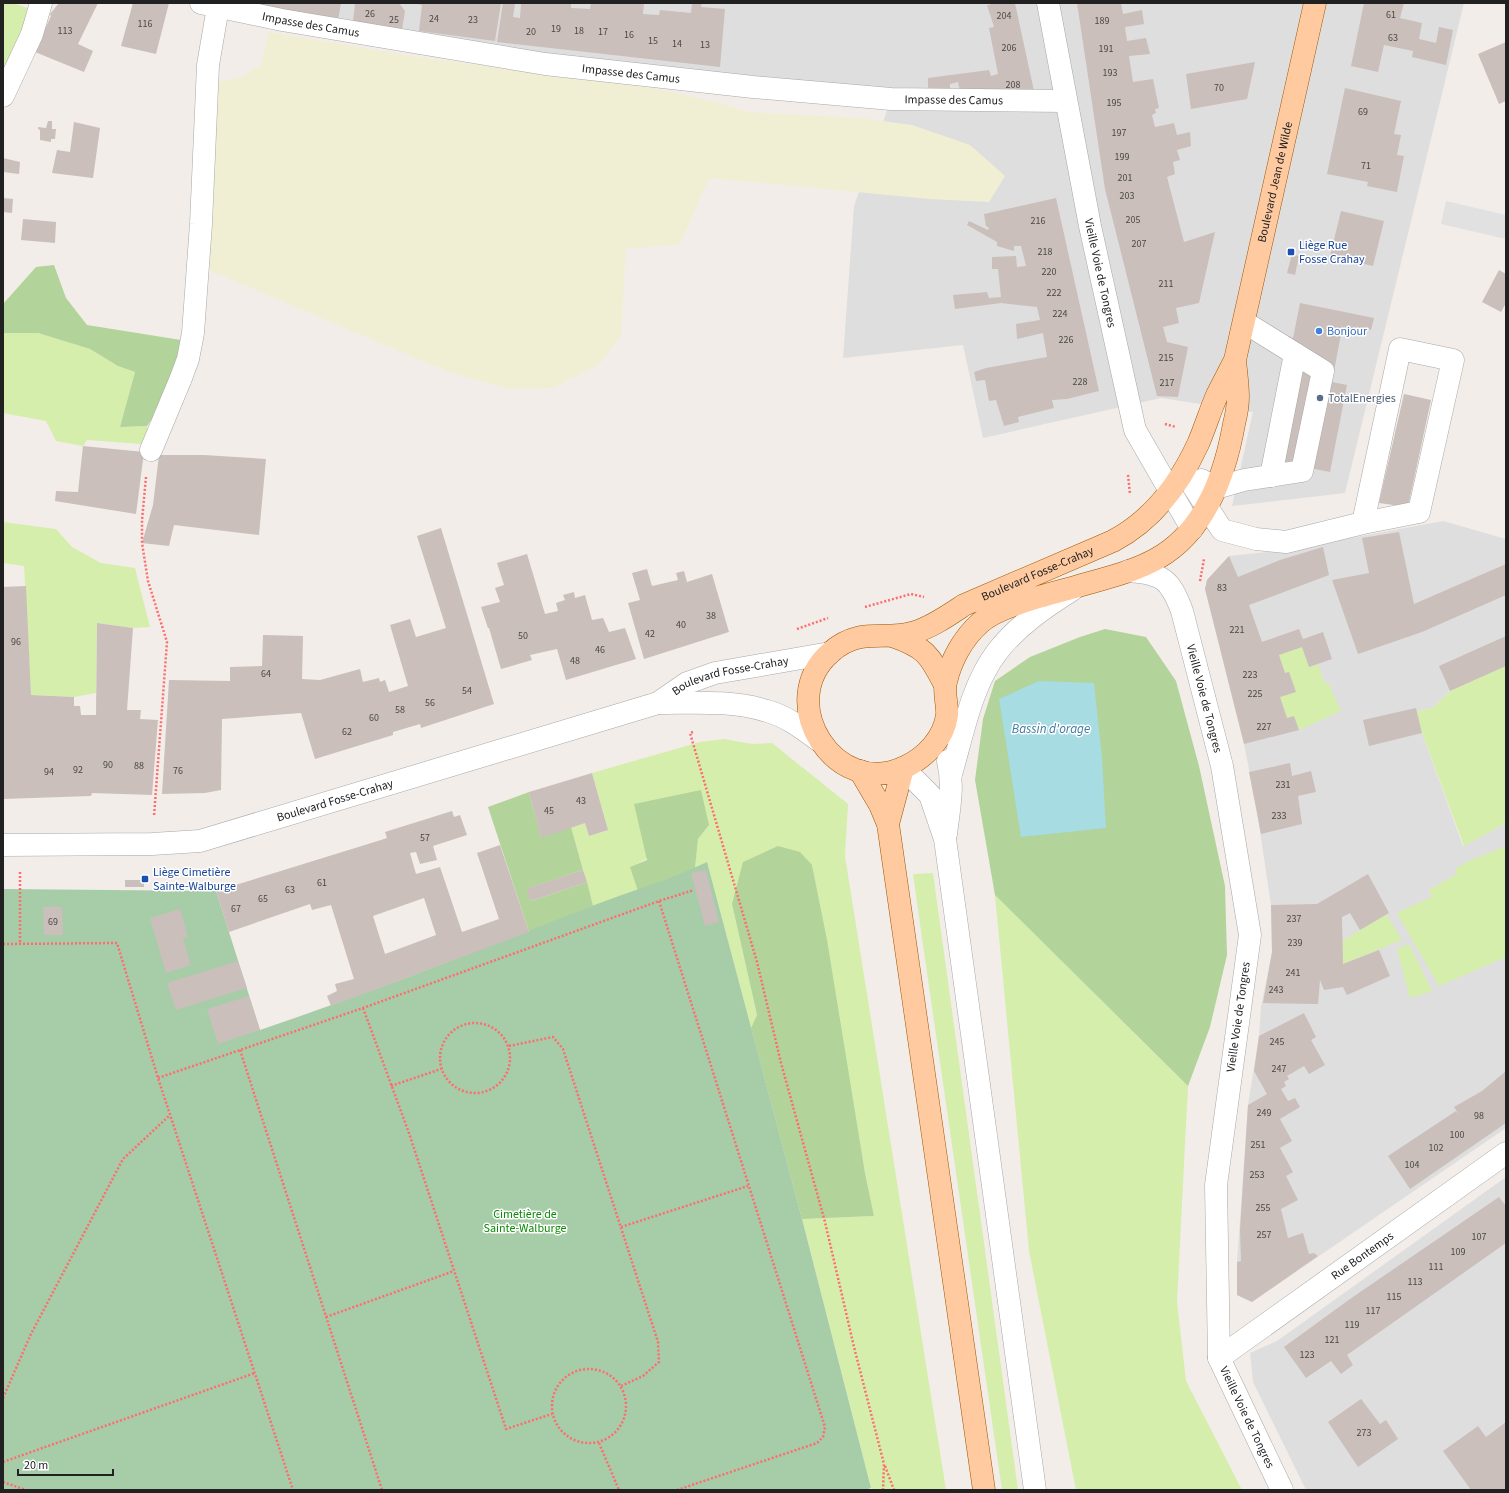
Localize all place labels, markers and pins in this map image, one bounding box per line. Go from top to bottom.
place label: Liège Rue Fosse Crahay [1299,237,1365,268]
marker: Liège Rue Fosse Crahay [1286,247,1296,257]
place label: Bonjour [1327,323,1368,340]
marker: Bonjour [1314,326,1324,336]
place label: TotalEnergies [1328,390,1396,407]
marker: TotalEnergies [1315,393,1325,403]
place label: Liège Cimetière Sainte-Walburge [153,864,236,895]
marker: Liège Cimetière Sainte-Walburge [140,874,150,884]

